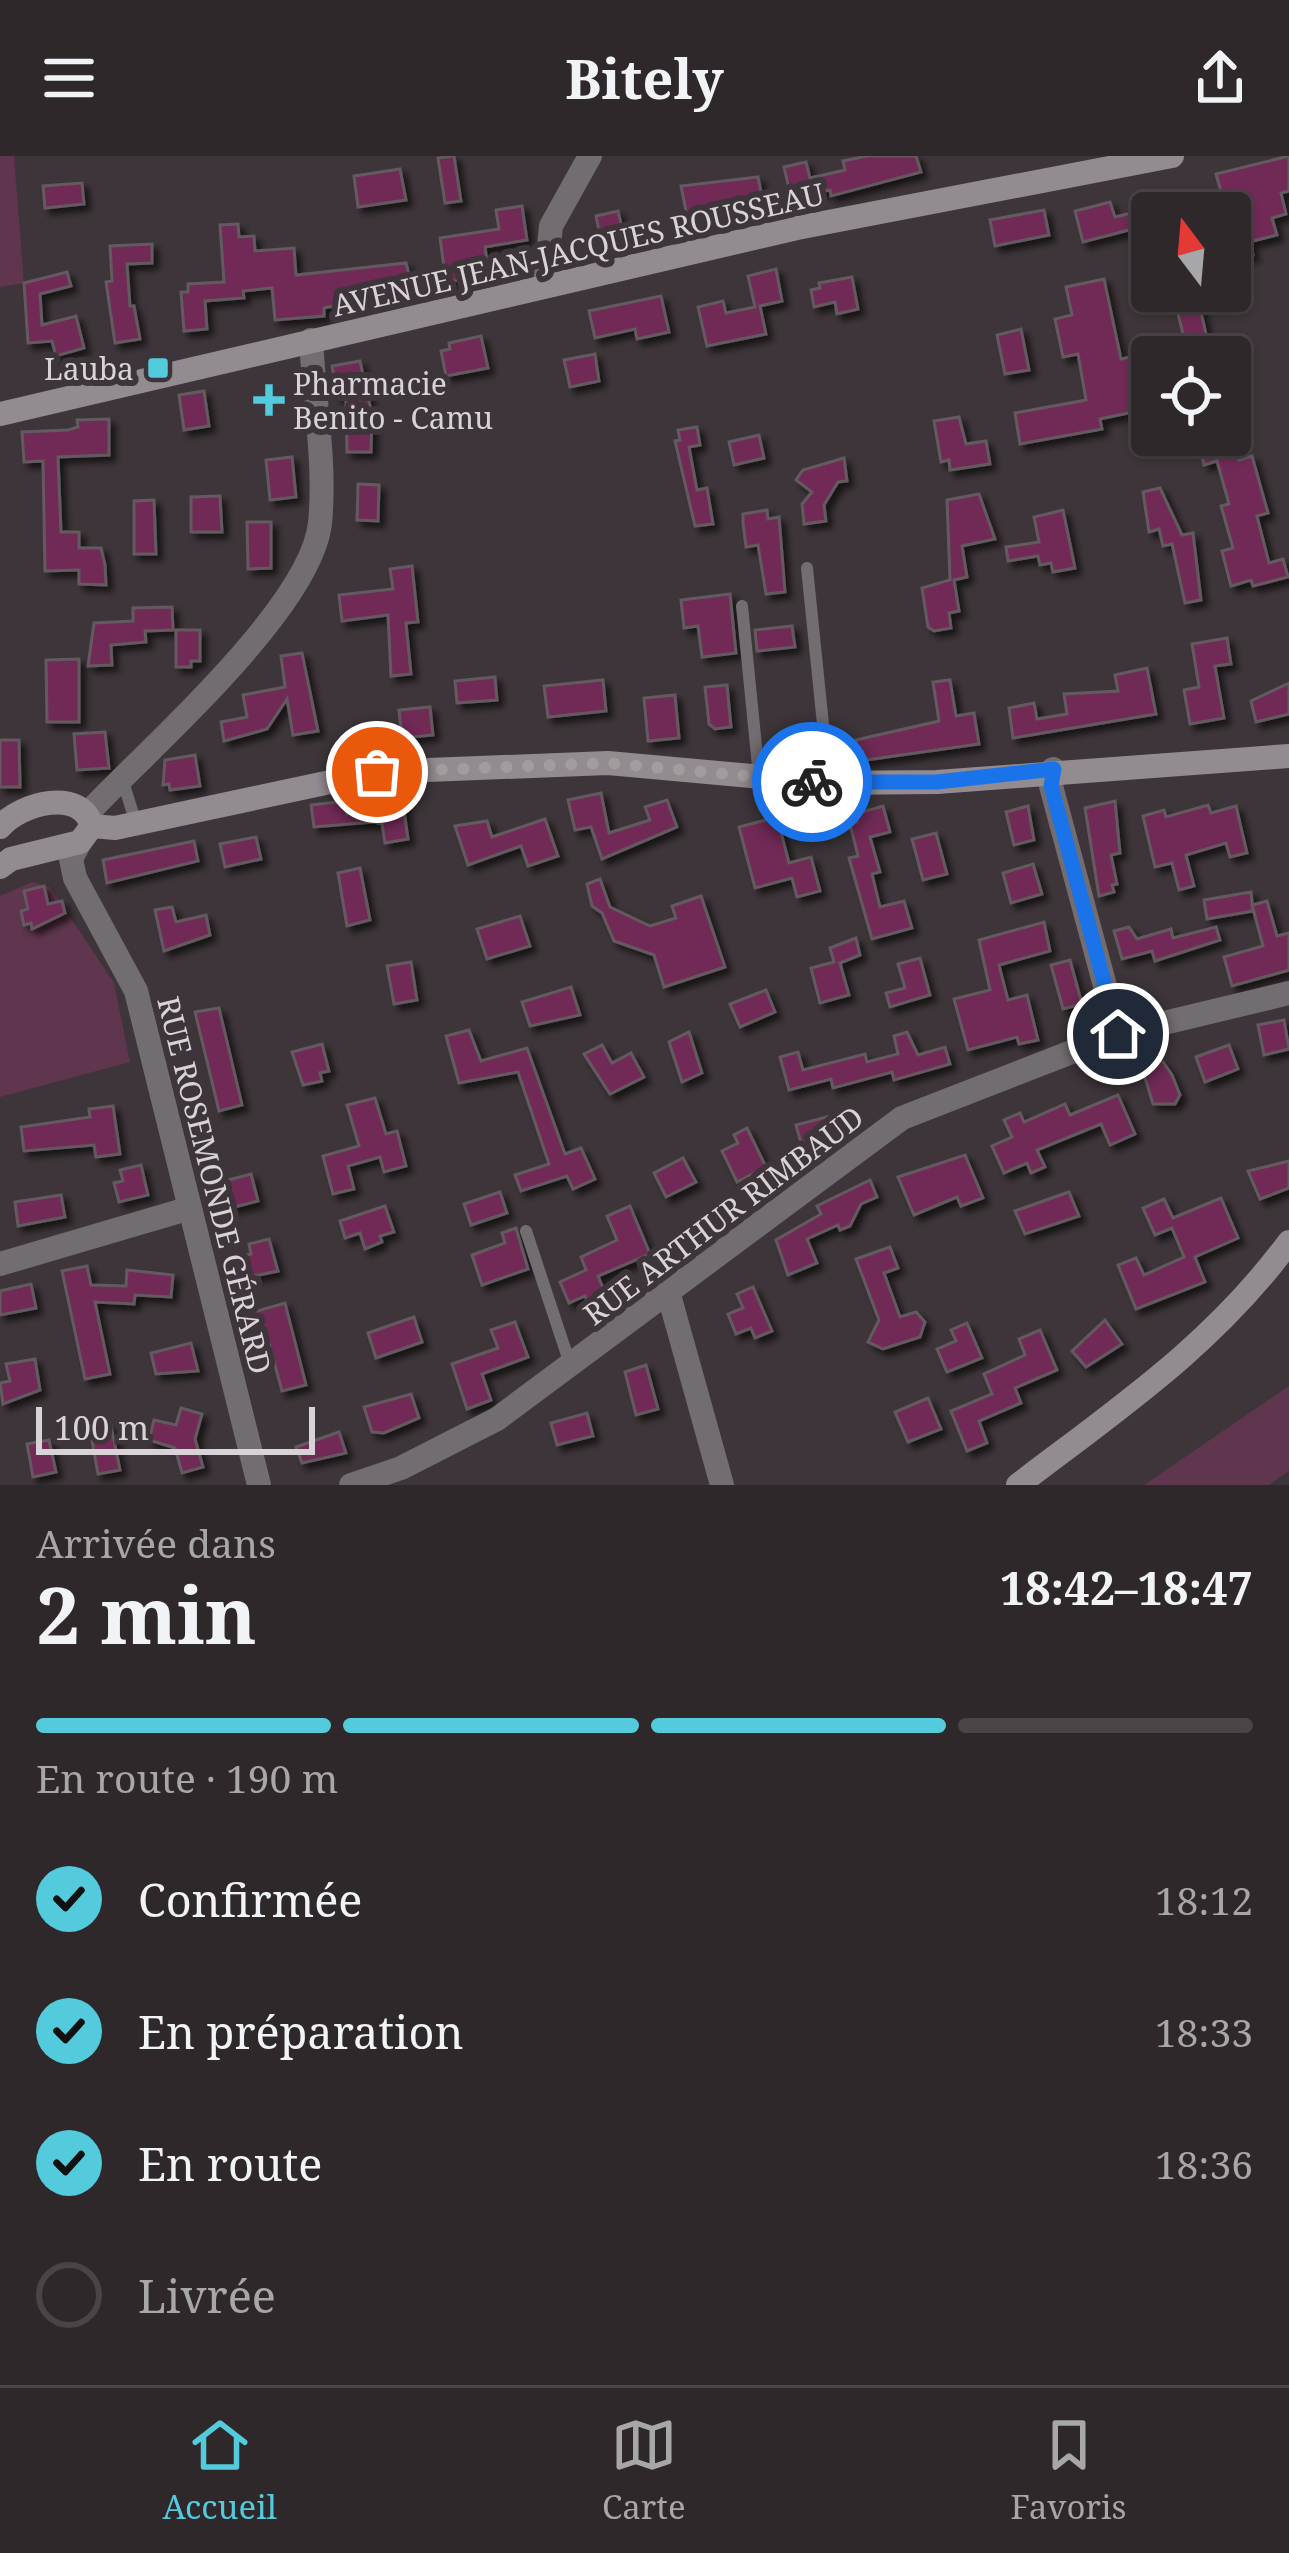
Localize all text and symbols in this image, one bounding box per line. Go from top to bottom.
text: Bitely [565,41,724,115]
icon: menu [36,45,102,111]
icon: share [1187,45,1253,111]
street label: AVENUE JEAN-JACQUES ROUSSEAU [328,172,829,326]
north arrow [1131,192,1251,312]
map controls [1131,192,1251,456]
button: locate [1131,336,1251,456]
place label: Lauba [44,348,134,389]
marker: Lauba [145,355,171,381]
place label: Pharmacie Benito - Camu [293,363,493,438]
marker: Pharmacie Benito - Camu [256,387,282,413]
pin [326,721,428,823]
courier [752,722,872,842]
icon: bag [344,739,410,805]
icon: bike [779,749,845,815]
pin [1067,983,1169,1085]
street label: RUE ROSEMONDE GÉRARD [148,992,282,1378]
icon: home [1085,1001,1151,1067]
street label: RUE ARTHUR RIMBAUD [575,1096,871,1334]
scale bar [36,1401,315,1454]
text: 100 m [54,1405,149,1450]
text: Arrivée dans [36,1516,276,1569]
text: 18:42–18:47 [1000,1557,1253,1618]
text: 2 min [36,1561,257,1667]
text: En route · 190 m [36,1751,338,1804]
icon: check [36,1866,102,1932]
text: Confirmée [138,1869,362,1930]
text: 18:12 [1155,1873,1253,1926]
icon: check [36,1998,102,2064]
text: En préparation [138,2001,464,2062]
text: 18:33 [1155,2005,1253,2058]
icon: check [36,2130,102,2196]
text: En route [138,2133,322,2194]
text: 18:36 [1155,2137,1253,2190]
text: Livrée [138,2265,276,2326]
tab: Accueil [162,2412,277,2529]
tab: Carte [602,2412,686,2529]
tab: Favoris [1011,2412,1126,2529]

